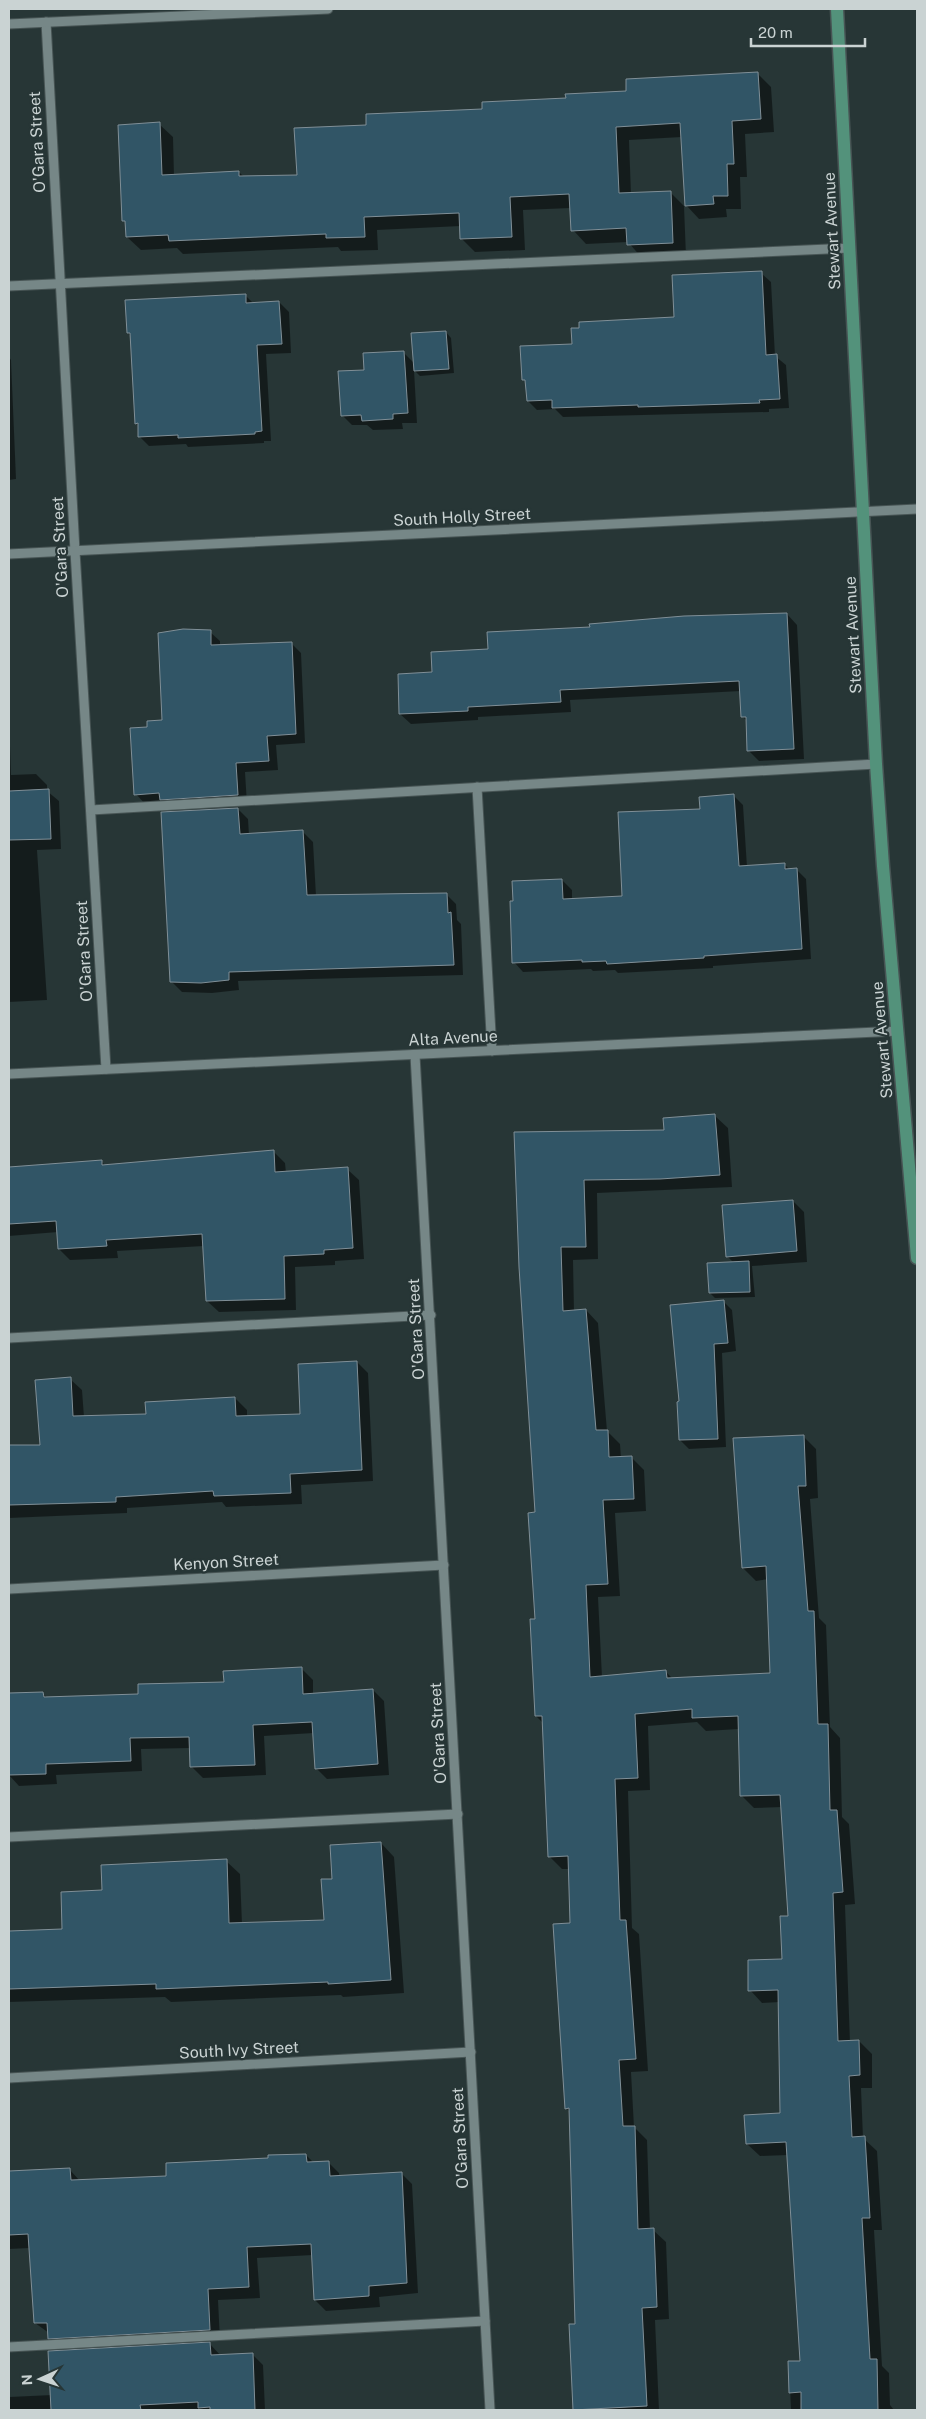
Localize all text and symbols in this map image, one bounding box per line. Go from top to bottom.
scale bar [751,15,865,47]
text: 20 m [758,24,793,41]
street label: O'Gara Street [25,91,49,193]
street label: Stewart Avenue [819,172,845,290]
street label: O'Gara Street [48,496,72,598]
street label: South Holly Street [393,504,531,530]
street label: Stewart Avenue [840,576,866,694]
street label: O'Gara Street [72,900,96,1002]
street label: Stewart Avenue [867,981,897,1099]
street label: Alta Avenue [408,1026,498,1050]
street label: O'Gara Street [404,1278,428,1380]
street label: Kenyon Street [173,1550,279,1574]
street label: O'Gara Street [426,1682,450,1784]
street label: South Ivy Street [178,2037,300,2063]
street label: O'Gara Street [448,2087,472,2189]
north arrow [15,2354,65,2404]
text: N [19,2374,35,2386]

